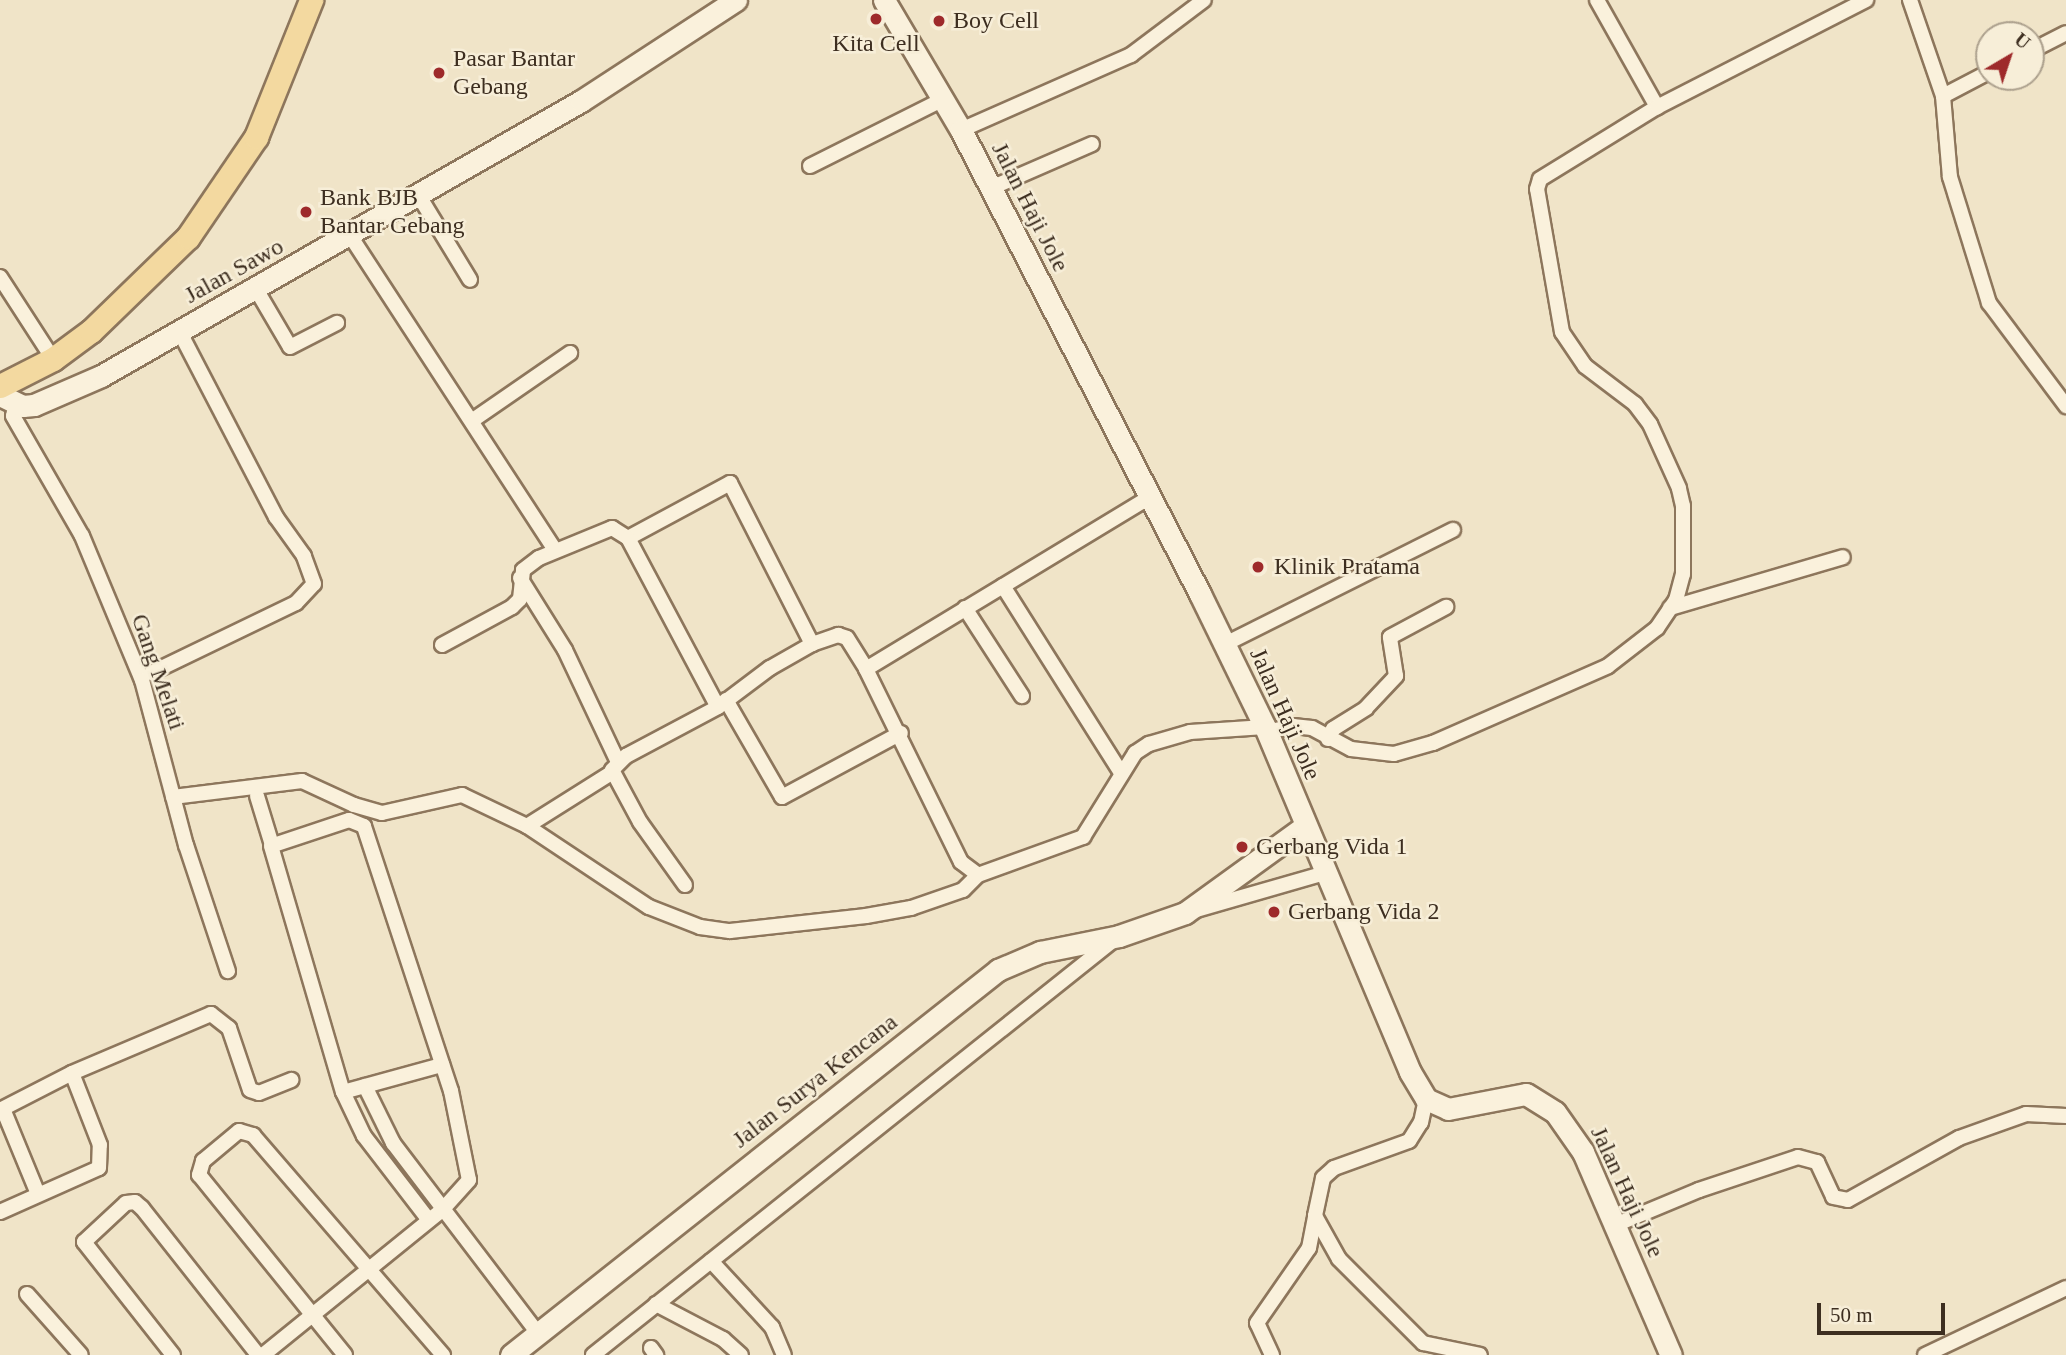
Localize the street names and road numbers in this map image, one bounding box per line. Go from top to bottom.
street label: Jalan Haji Jole [985,138,1075,276]
street label: Jalan Sawo [180,232,288,310]
street label: Gang Melati [125,610,191,734]
street label: Jalan Haji Jole [1243,644,1327,784]
street label: Jalan Surya Kencana [727,1008,903,1154]
street label: Jalan Haji Jole [1584,1122,1670,1262]

